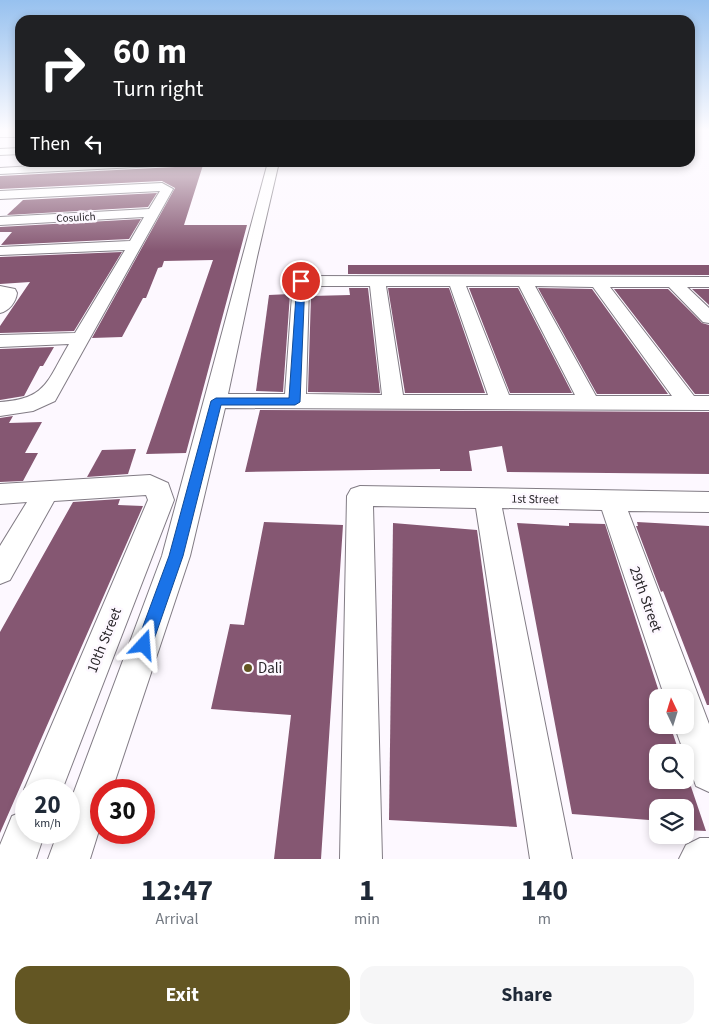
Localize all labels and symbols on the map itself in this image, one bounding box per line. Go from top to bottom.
street label: Cosulich [56,209,96,226]
pin [280,260,322,302]
street label: 1st Street [511,491,559,508]
street label: 29th Street [624,563,667,635]
street label: 10th Street [82,604,127,676]
position arrow [117,618,169,670]
place label: Dali [258,658,282,679]
marker: Dali [242,662,254,674]
north arrow [649,689,694,734]
speed limit sign: 30 [90,779,155,844]

